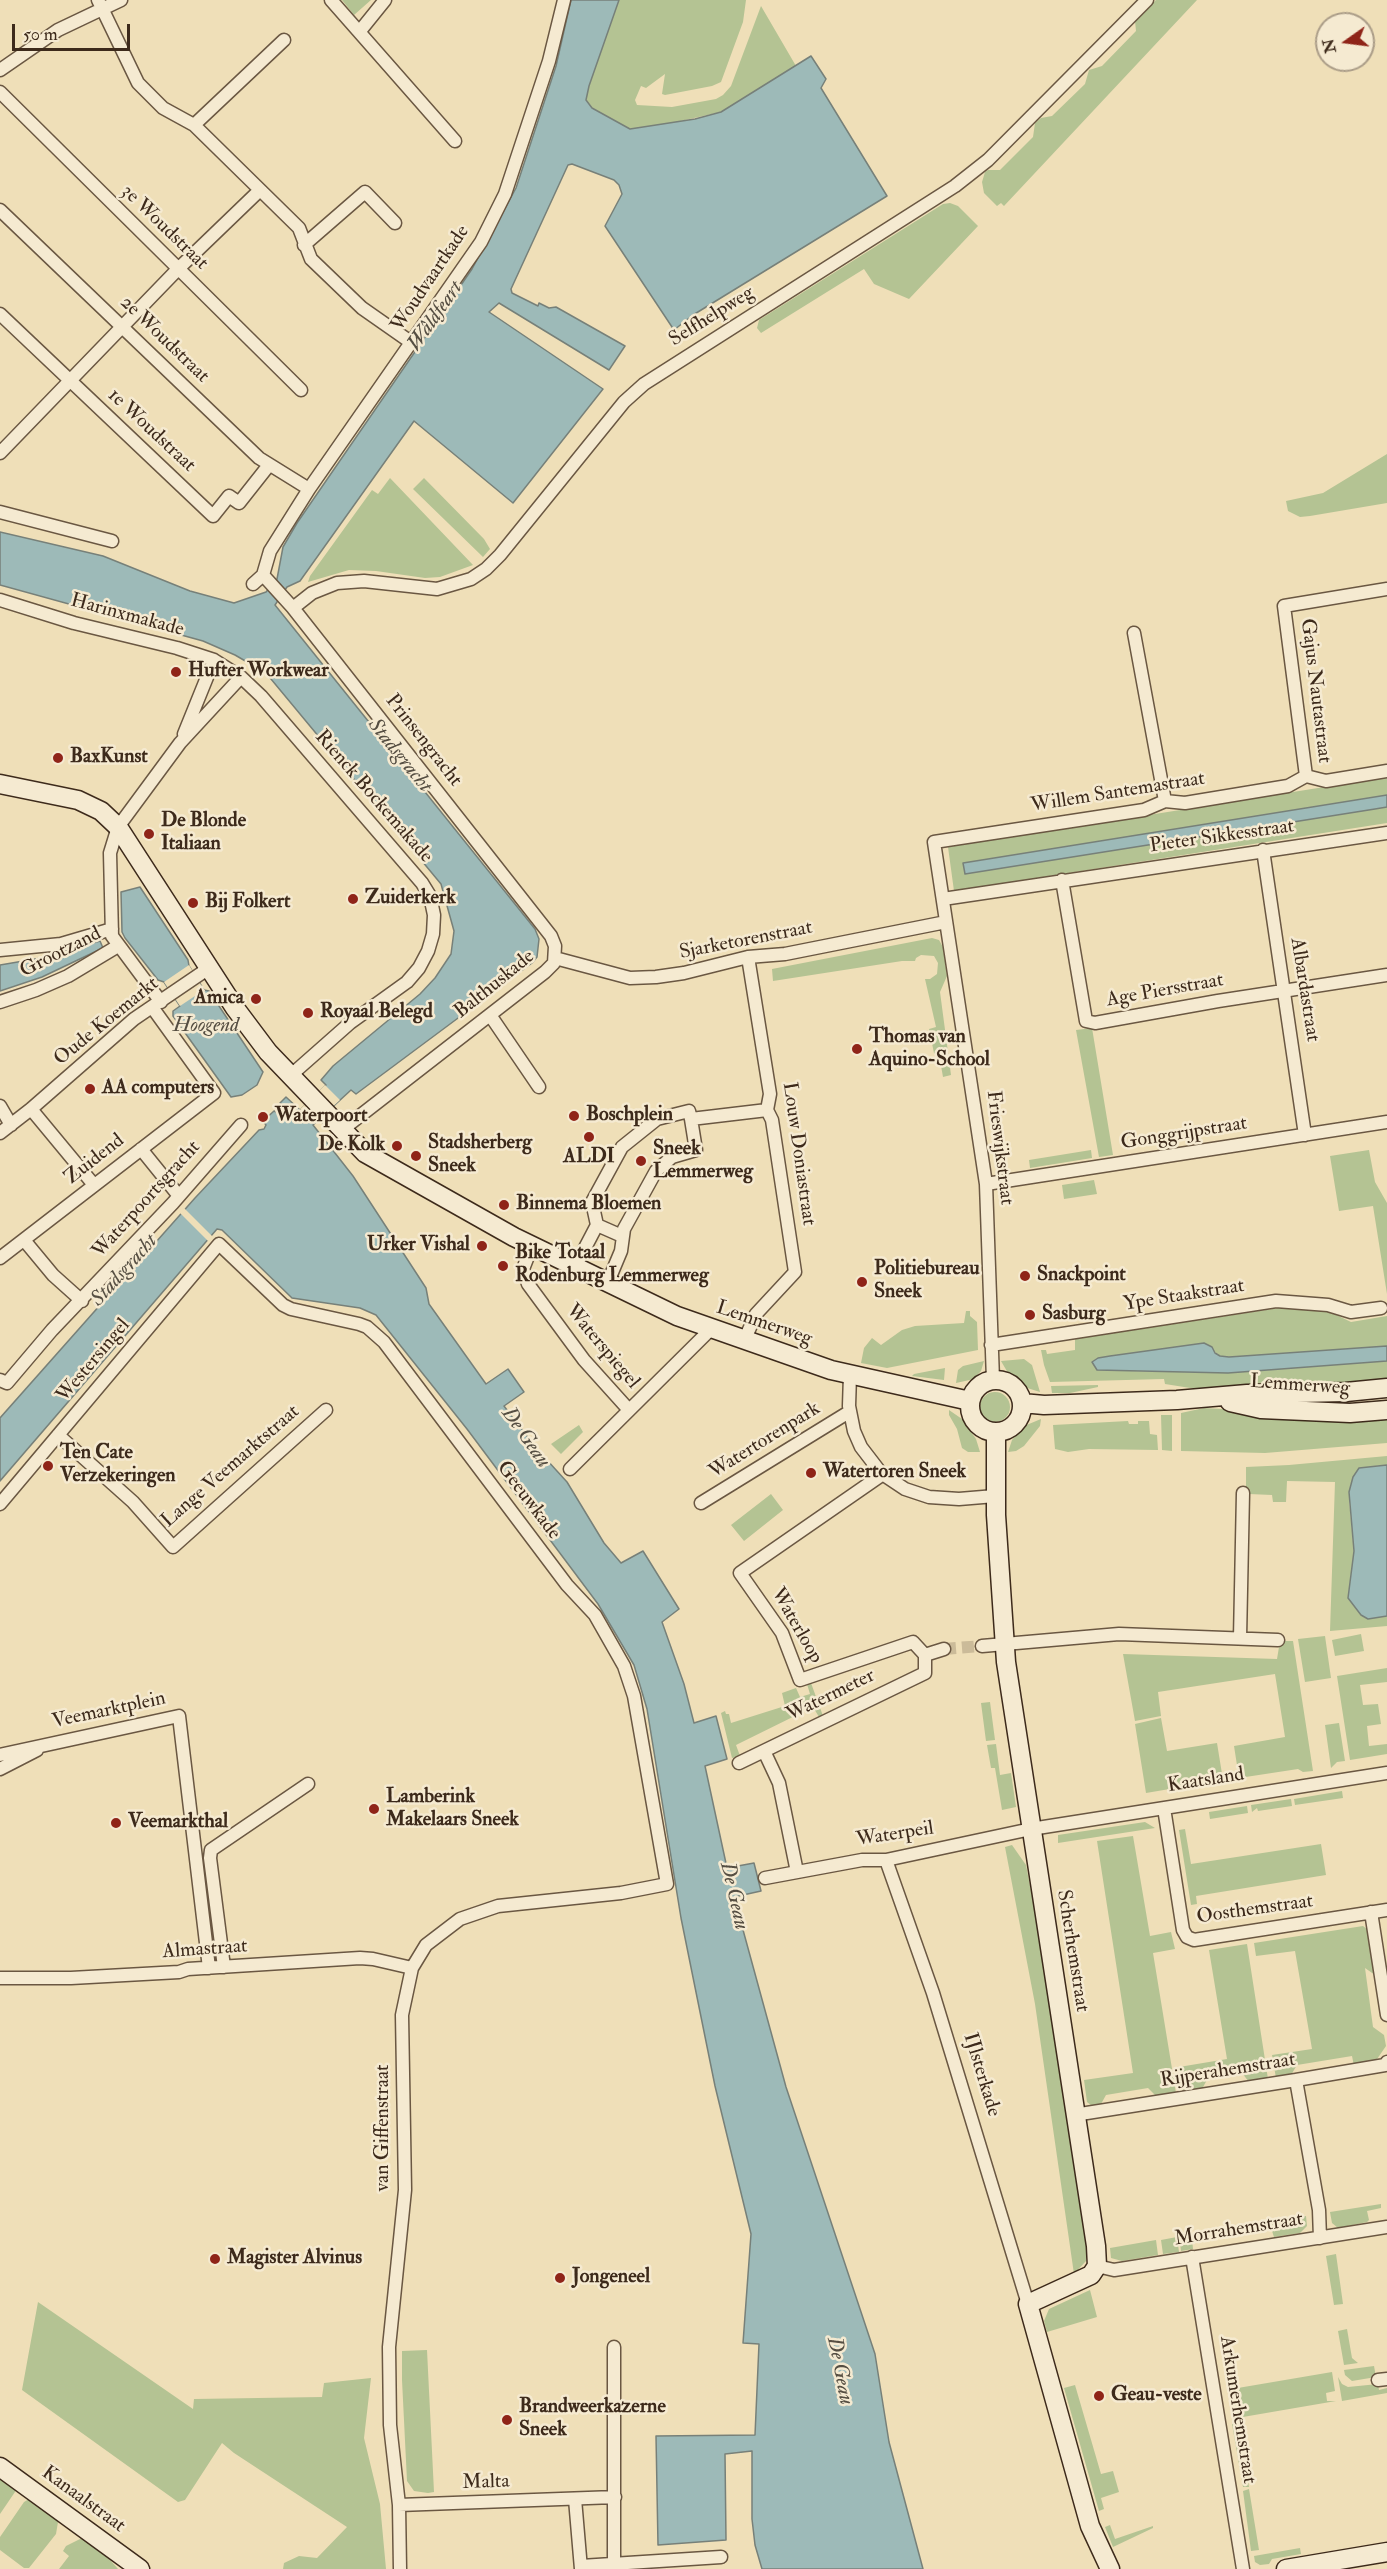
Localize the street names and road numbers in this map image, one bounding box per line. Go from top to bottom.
street label: 3e Woudstraat [115,180,213,276]
street label: Woudvaartkade [387,221,475,337]
street label: Selfhelpweg [665,282,759,352]
street label: 2e Woudstraat [114,291,214,389]
street label: 1e Woudstraat [102,384,200,478]
street label: Harinxmakade [68,589,186,643]
street label: Gajus Nautastraat [1294,617,1336,765]
street label: Prinsengracht [380,690,466,792]
street label: Rienck Bockemakade [309,726,437,868]
street label: Willem Santemastraat [1029,767,1207,819]
street label: Pieter Sikkesstraat [1148,815,1296,859]
street label: Sjarketorenstraat [678,916,814,966]
street label: Grootzand [16,922,106,984]
street label: Albardastraat [1284,936,1324,1044]
street label: Balthuskade [450,945,540,1025]
street label: Age Piersstraat [1105,969,1225,1013]
street label: Oude Koemarkt [50,973,164,1071]
street label: Louw Doniastraat [776,1081,820,1227]
street label: Frieswijkstraat [980,1089,1018,1207]
street label: Gonggrijpstraat [1119,1112,1249,1156]
street label: Zuidend [60,1129,130,1191]
street label: Waterpoortsgracht [88,1136,206,1264]
street label: Ype Staakstraat [1122,1275,1246,1317]
street label: Lemmerweg [713,1296,815,1352]
street label: Waterspiegel [560,1300,644,1394]
street label: Westersingel [52,1314,136,1408]
street label: Lemmerweg [1249,1371,1351,1401]
street label: Watertorenpark [705,1397,825,1485]
street label: Lange Veemarktstraat [157,1400,305,1534]
street label: Geeuwkade [491,1457,565,1545]
street label: Waterloop [765,1584,827,1668]
street label: Watermeter [783,1664,879,1728]
street label: Veemarktplein [50,1687,168,1735]
street label: Kaatsland [1166,1763,1246,1799]
street label: Waterpeil [855,1817,935,1853]
street label: Scherhemstraat [1050,1888,1094,2014]
street label: Oosthemstraat [1195,1890,1315,1930]
street label: Almastraat [162,1935,248,1965]
street label: IJlsterkade [957,2030,1005,2120]
street label: Rijperahemstraat [1159,2048,1297,2094]
street label: van Giffenstraat [372,2064,396,2192]
street label: Morrahemstraat [1173,2208,1305,2252]
street label: Arkumerhemstraat [1213,2334,1261,2486]
street label: Kanaalstraat [36,2462,130,2538]
street label: Malta [462,2470,510,2496]

